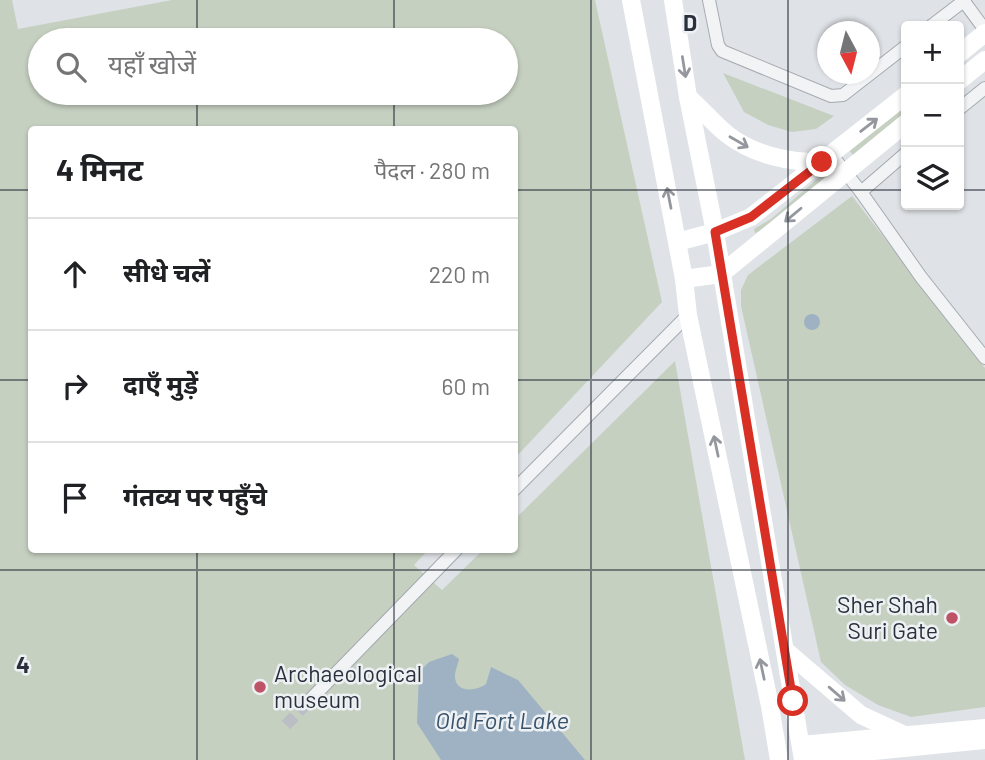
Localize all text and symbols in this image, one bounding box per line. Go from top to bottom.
text: D [683,8,697,36]
north arrow [817,21,880,84]
map controls [901,21,964,210]
button: + [901,21,964,84]
search box [28,28,518,105]
icon: search [52,48,90,86]
text: यहाँ खोजें [108,48,196,79]
one-way arrow [678,55,691,78]
button: − [901,84,964,147]
one-way arrow [859,117,877,132]
one-way arrow [729,135,749,149]
route end [806,146,837,177]
button: layers [901,147,964,210]
text: 4 मिनट [56,151,143,187]
text: पैदल · 280 m [374,156,490,184]
one-way arrow [662,188,676,210]
one-way arrow [785,207,803,223]
icon: ahead [56,255,94,293]
text: सीधे चलें [123,256,210,287]
text: 220 m [429,260,490,288]
icon: right [56,367,94,405]
text: दाएँ मुड़ें [123,368,198,399]
text: 60 m [442,372,490,400]
one-way arrow [708,435,722,458]
icon: arrive [56,479,94,517]
text: गंतव्य पर पहुँचे [123,480,267,511]
place label: Sher Shah Suri Gate [837,590,938,644]
marker: Sher Shah Suri Gate [944,610,960,626]
text: 4 [16,650,30,678]
one-way arrow [755,658,769,681]
place label: Archaeological museum [274,659,422,713]
marker: Archaeological museum [252,679,268,695]
route start [777,685,808,716]
one-way arrow [828,686,846,702]
water label: Old Fort Lake [435,705,569,734]

